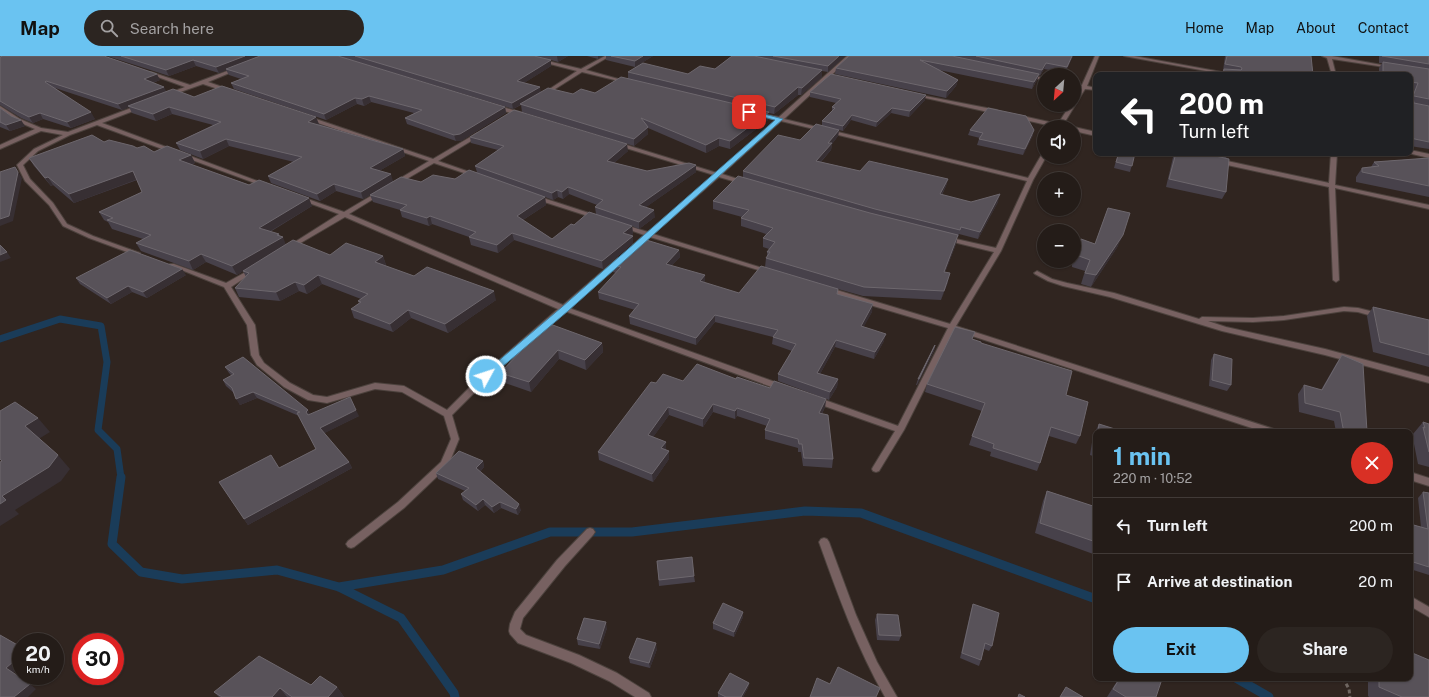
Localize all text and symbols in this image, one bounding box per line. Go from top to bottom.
search box [84,10,364,46]
text: Map [20,17,60,39]
icon: search [98,17,120,39]
text: Search here [130,20,214,37]
text: Home [1185,20,1224,36]
text: Map [1246,20,1274,36]
text: About [1296,20,1336,36]
text: Contact [1358,20,1409,36]
north arrow [1037,68,1081,112]
map controls [1037,68,1081,268]
text: 200 m [1179,87,1264,120]
icon: left [1113,88,1165,140]
pin [732,95,766,129]
icon: arrive [738,101,760,123]
button: sound [1037,120,1081,164]
text: Turn left [1179,121,1249,142]
button: + [1037,172,1081,216]
button: − [1037,224,1081,268]
position arrow [465,355,507,397]
text: 1 min [1113,442,1171,470]
button: close [1351,442,1393,484]
text: 220 m · 10:52 [1113,471,1192,486]
icon: left [1113,515,1135,537]
text: Turn left [1147,517,1208,534]
text: 200 m [1349,517,1393,534]
icon: arrive [1113,571,1135,593]
text: Arrive at destination [1147,573,1292,590]
text: 20 m [1358,573,1393,590]
button: Exit [1113,627,1249,673]
button: Share [1257,627,1393,673]
speed limit sign: 30 [72,633,124,685]
text: 20 [25,642,51,666]
text: km/h [26,663,50,675]

